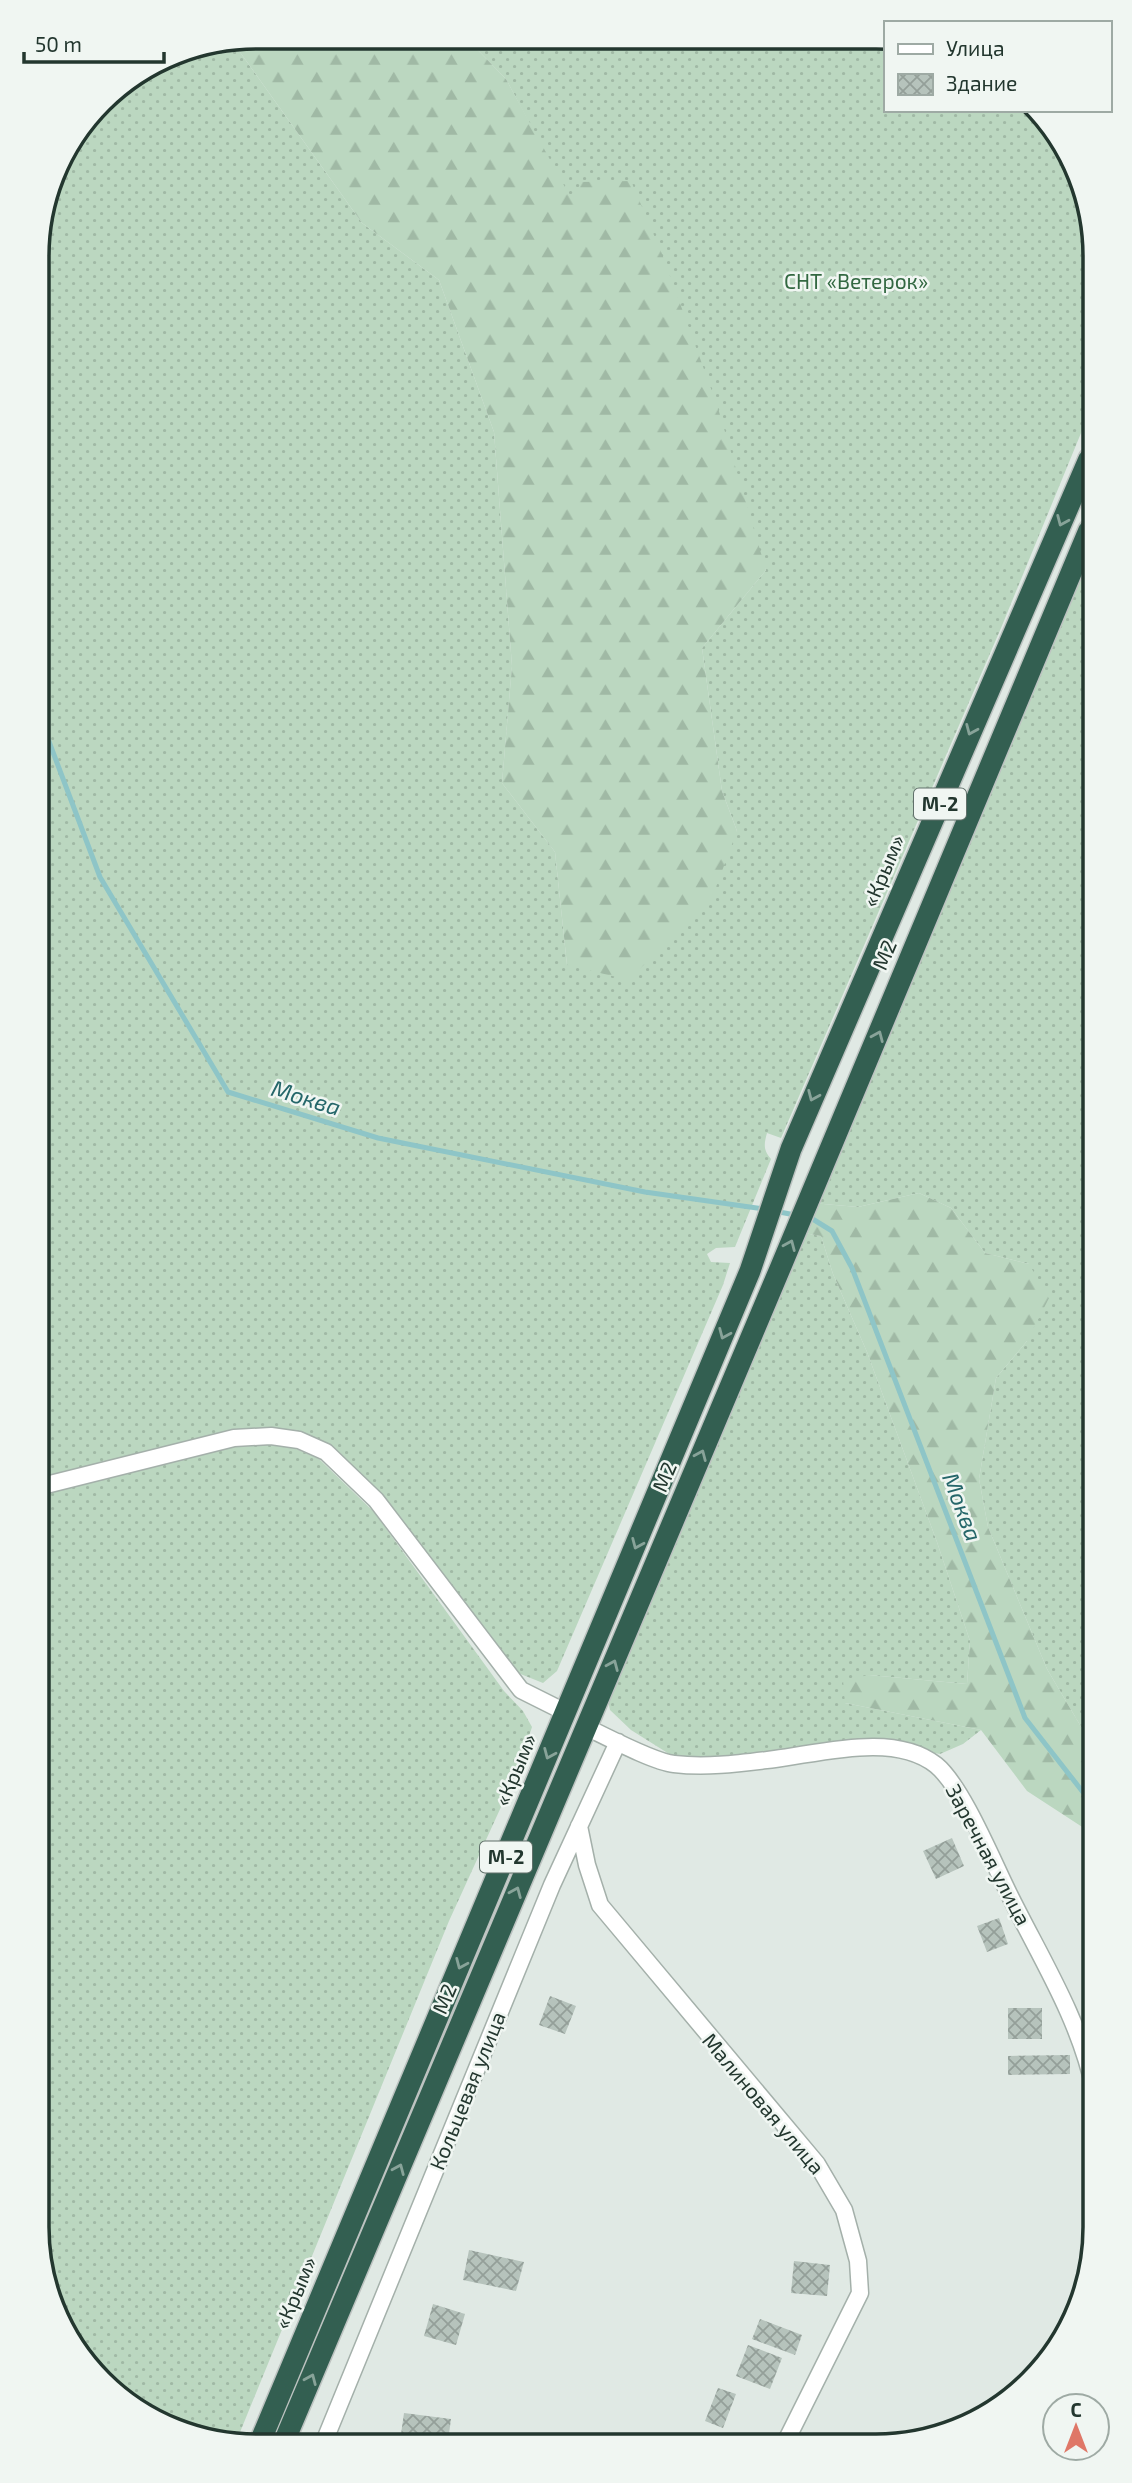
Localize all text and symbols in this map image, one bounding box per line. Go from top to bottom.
scale bar [24,21,164,65]
legend [884,21,1111,112]
text: 50 m [35,31,82,56]
text: Улица [946,35,1005,60]
text: Здание [946,70,1017,95]
park label: СНТ «Ветерок» [784,268,928,293]
one-way arrow [1056,515,1070,527]
one-way arrow [966,723,980,735]
road number: М-2 [914,789,966,820]
street label: «Крым» [856,831,909,910]
street label: М2 [866,936,901,973]
one-way arrow [869,1030,883,1042]
water label: Моква [268,1073,344,1121]
one-way arrow [807,1089,821,1102]
one-way arrow [782,1240,796,1253]
one-way arrow [719,1328,733,1340]
one-way arrow [693,1450,707,1462]
street label: М2 [646,1458,681,1495]
water label: Моква [937,1468,989,1545]
one-way arrow [631,1538,645,1550]
one-way arrow [604,1659,618,1671]
street label: «Крым» [488,1730,541,1809]
one-way arrow [543,1747,557,1760]
street label: Заречная улица [941,1779,1037,1930]
road number: М-2 [480,1842,532,1872]
one-way arrow [508,1887,522,1899]
one-way arrow [455,1957,469,1969]
street label: М2 [426,1980,461,2017]
street label: Кольцевая улица [423,2008,511,2174]
street label: Малиновая улица [697,2027,830,2179]
one-way arrow [391,2164,405,2177]
street label: «Крым» [268,2253,321,2332]
one-way arrow [302,2374,316,2386]
north arrow [1041,2392,1111,2462]
text: С [1070,2398,1082,2421]

